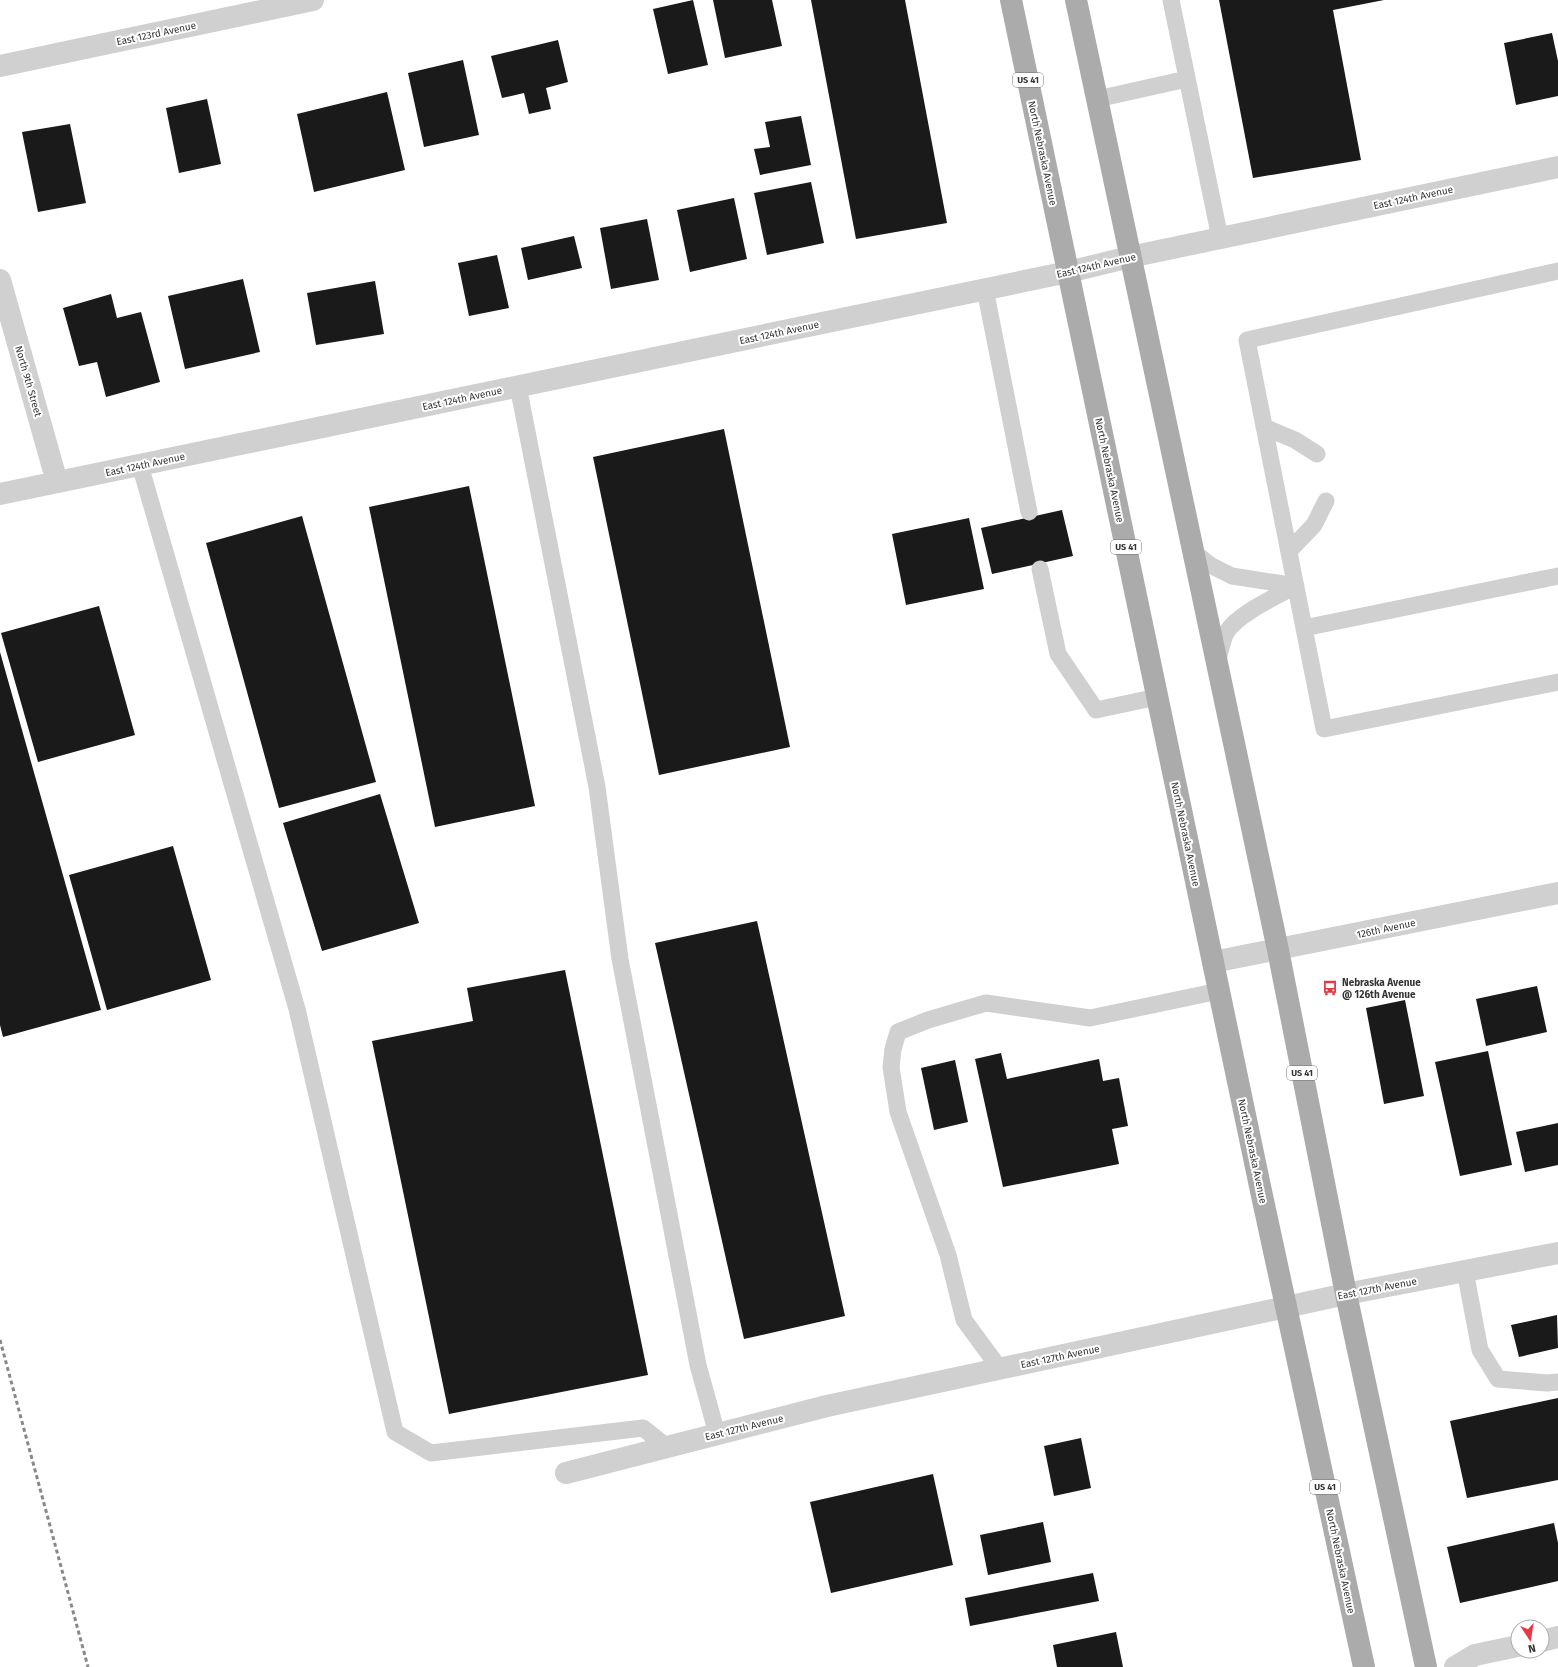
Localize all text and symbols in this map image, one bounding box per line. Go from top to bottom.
street label: East 123rd Avenue [115,20,197,48]
road number: US 41 [1013,73,1043,87]
street label: North Nebraska Avenue [1025,100,1059,207]
street label: East 124th Avenue [1372,184,1454,212]
street label: East 124th Avenue [1055,251,1137,281]
street label: East 124th Avenue [738,319,820,347]
street label: North 9th Street [12,344,44,418]
street label: East 124th Avenue [421,385,503,413]
street label: North Nebraska Avenue [1092,417,1126,524]
street label: East 124th Avenue [104,451,186,479]
road number: US 41 [1111,540,1141,554]
street label: North Nebraska Avenue [1168,781,1202,888]
street label: 126th Avenue [1356,917,1417,941]
place label: Nebraska Avenue @ 126th Avenue [1342,977,1421,1001]
bus stop icon: Nebraska Avenue @ 126th Avenue [1321,979,1339,997]
road number: US 41 [1287,1066,1317,1080]
street label: North Nebraska Avenue [1235,1098,1269,1205]
street label: East 127th Avenue [1337,1275,1418,1303]
street label: East 127th Avenue [1020,1343,1101,1371]
street label: East 127th Avenue [704,1412,785,1444]
road number: US 41 [1310,1480,1340,1494]
street label: North Nebraska Avenue [1323,1508,1357,1615]
north arrow [1510,1619,1550,1659]
text: N [1527,1641,1537,1655]

